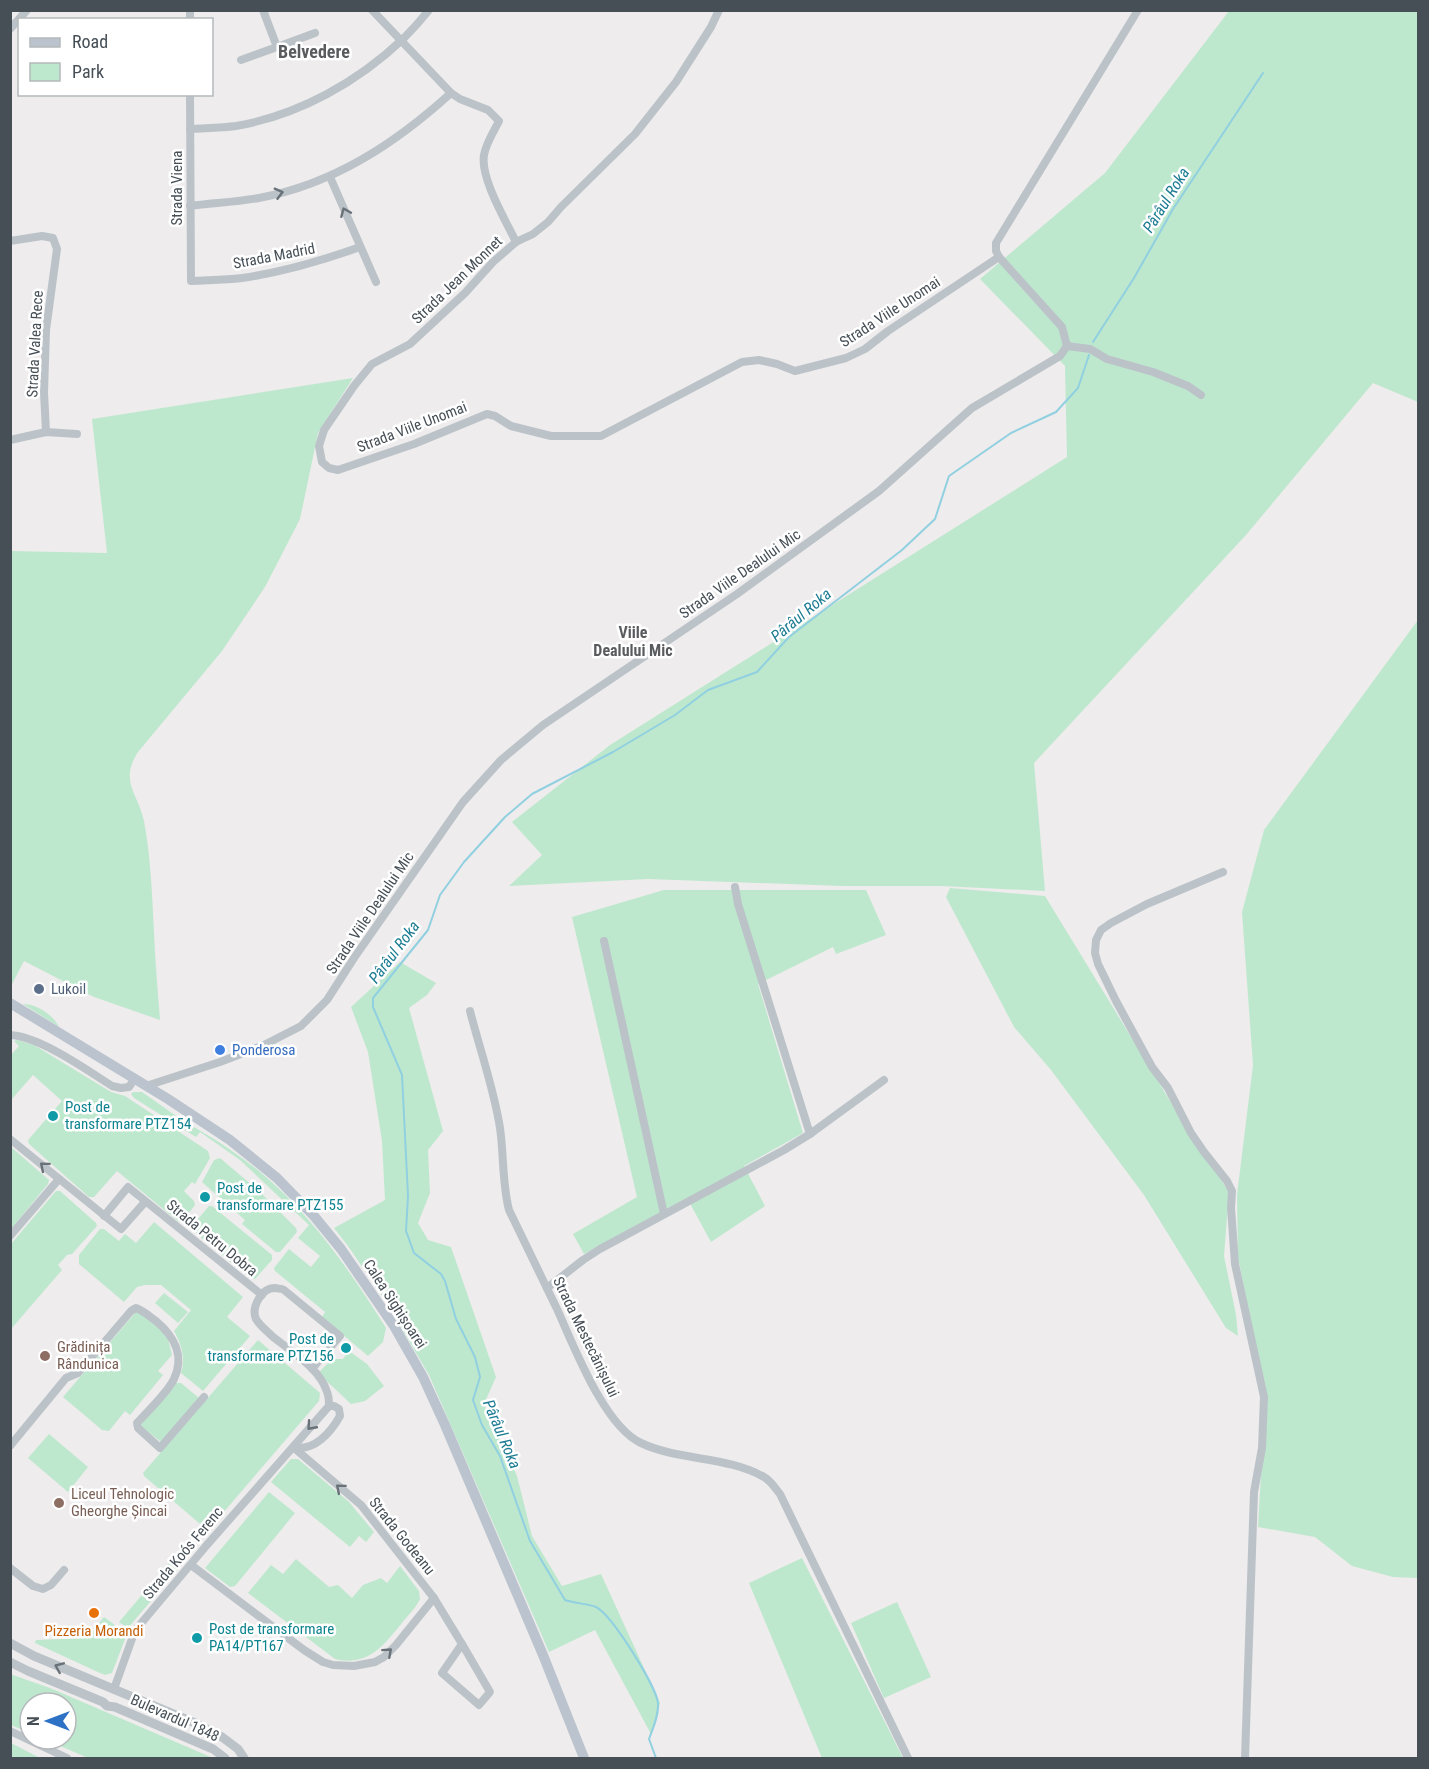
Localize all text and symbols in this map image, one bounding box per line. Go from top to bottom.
legend [18,18,213,96]
text: Road [72,31,108,52]
district label: Belvedere [278,41,350,62]
text: Park [72,61,104,82]
street label: Strada Viena [168,150,186,226]
water label: Pârâul Roka [1139,164,1193,236]
one-way arrow [273,188,284,200]
one-way arrow [340,207,352,218]
street label: Strada Jean Monnet [408,232,506,328]
street label: Strada Madrid [231,239,317,273]
street label: Strada Viile Unomai [836,273,944,351]
street label: Strada Valea Rece [23,290,47,398]
street label: Strada Viile Unomai [355,398,469,456]
street label: Strada Viile Dealului Mic [676,525,804,623]
water label: Pârâul Roka [767,584,835,646]
district label: Viile Dealului Mic [593,623,673,660]
street label: Strada Viile Dealului Mic [322,848,418,978]
water label: Pârâul Roka [364,917,424,987]
place label: Lukoil [51,980,86,998]
marker: Lukoil [32,982,46,996]
place label: Ponderosa [232,1041,295,1059]
marker: Ponderosa [213,1043,227,1057]
place label: Post de transformare PTZ154 [65,1098,191,1133]
marker: Post de transformare PTZ154 [46,1109,60,1123]
one-way arrow [40,1163,51,1174]
place label: Post de transformare PTZ155 [217,1179,343,1214]
marker: Post de transformare PTZ155 [198,1190,212,1204]
street label: Strada Petru Dobra [163,1196,261,1280]
street label: Calea Sighișoarei [360,1256,430,1352]
street label: Strada Mestecănișului [549,1274,623,1400]
place label: Post de transformare PTZ156 [208,1330,334,1365]
place label: Grădinița Rândunica [57,1338,119,1373]
marker: Post de transformare PTZ156 [339,1341,353,1355]
marker: Grădinița Rândunica [38,1349,52,1363]
water label: Pârâul Roka [479,1397,525,1471]
one-way arrow [307,1419,318,1430]
one-way arrow [336,1484,347,1495]
place label: Liceul Tehnologic Gheorghe Șincai [71,1485,174,1520]
street label: Strada Godeanu [365,1494,439,1578]
marker: Liceul Tehnologic Gheorghe Șincai [52,1496,66,1510]
street label: Strada Koós Ferenc [139,1503,227,1603]
marker: Pizzeria Morandi [87,1606,101,1620]
place label: Post de transformare PA14/PT167 [209,1620,334,1655]
place label: Pizzeria Morandi [45,1622,143,1640]
marker: Post de transformare PA14/PT167 [190,1631,204,1645]
one-way arrow [381,1648,391,1659]
one-way arrow [55,1662,66,1674]
street label: Bulevardul 1848 [128,1690,222,1746]
north arrow [18,1691,78,1751]
text: N [24,1716,43,1726]

